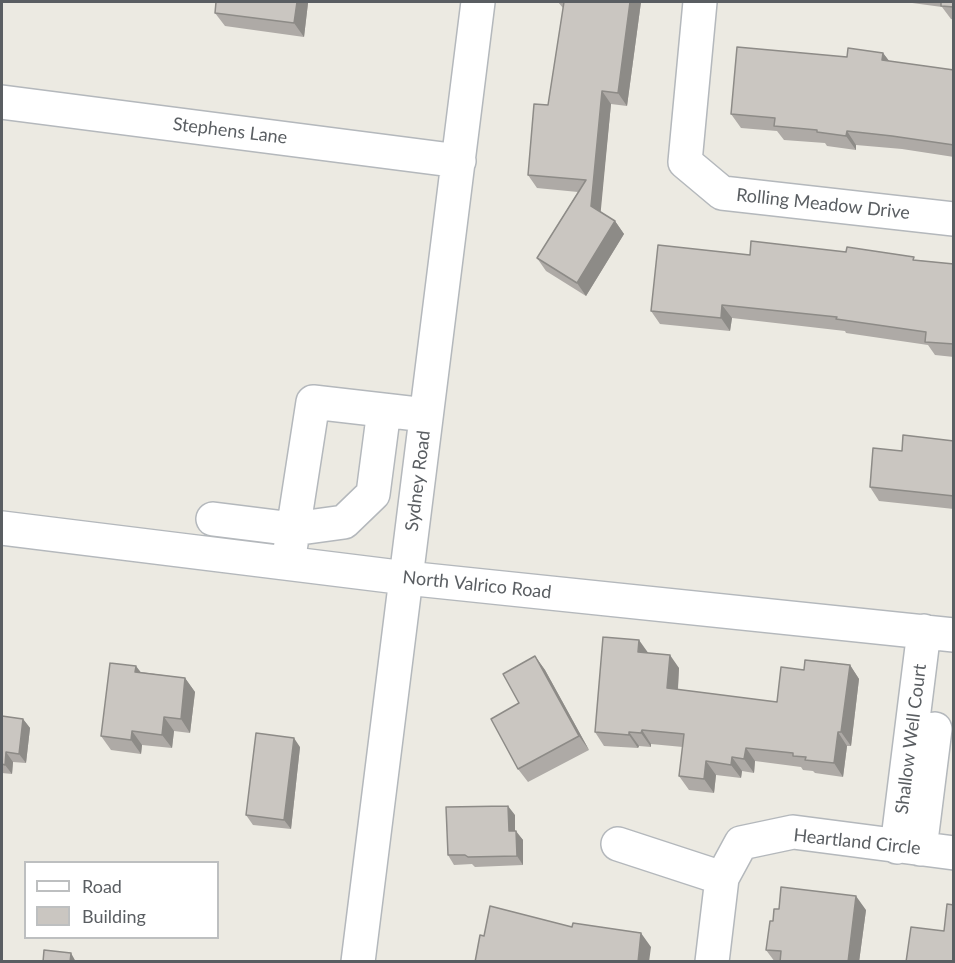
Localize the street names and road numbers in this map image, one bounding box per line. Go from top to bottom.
street label: Stephens Lane [172,113,288,149]
street label: Rolling Meadow Drive [735,184,911,224]
street label: Sydney Road [401,429,435,533]
street label: North Valrico Road [402,566,552,604]
street label: Shallow Well Court [891,663,931,815]
street label: Heartland Circle [792,825,922,859]

